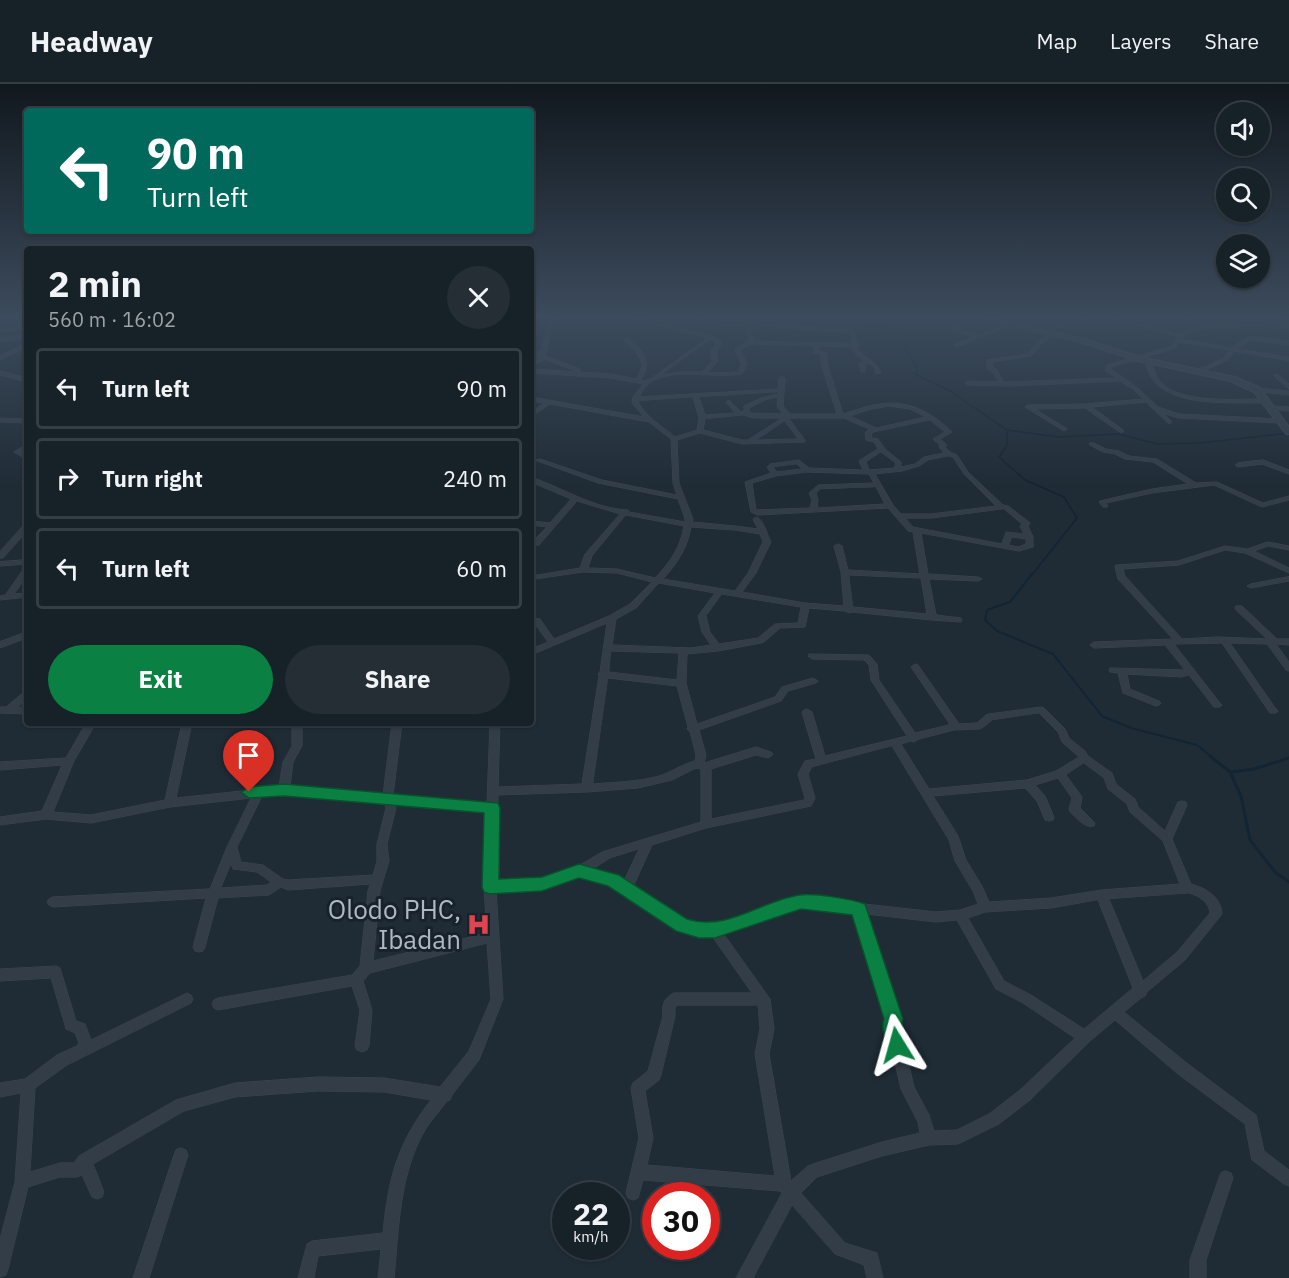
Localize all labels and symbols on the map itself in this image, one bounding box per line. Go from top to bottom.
pin [223,730,274,792]
place label: Olodo PHC, Ibadan [328,892,461,956]
hospital icon: Olodo PHC, Ibadan [466,912,492,938]
position arrow [865,1013,929,1077]
speed limit sign: 30 [642,1182,720,1260]

